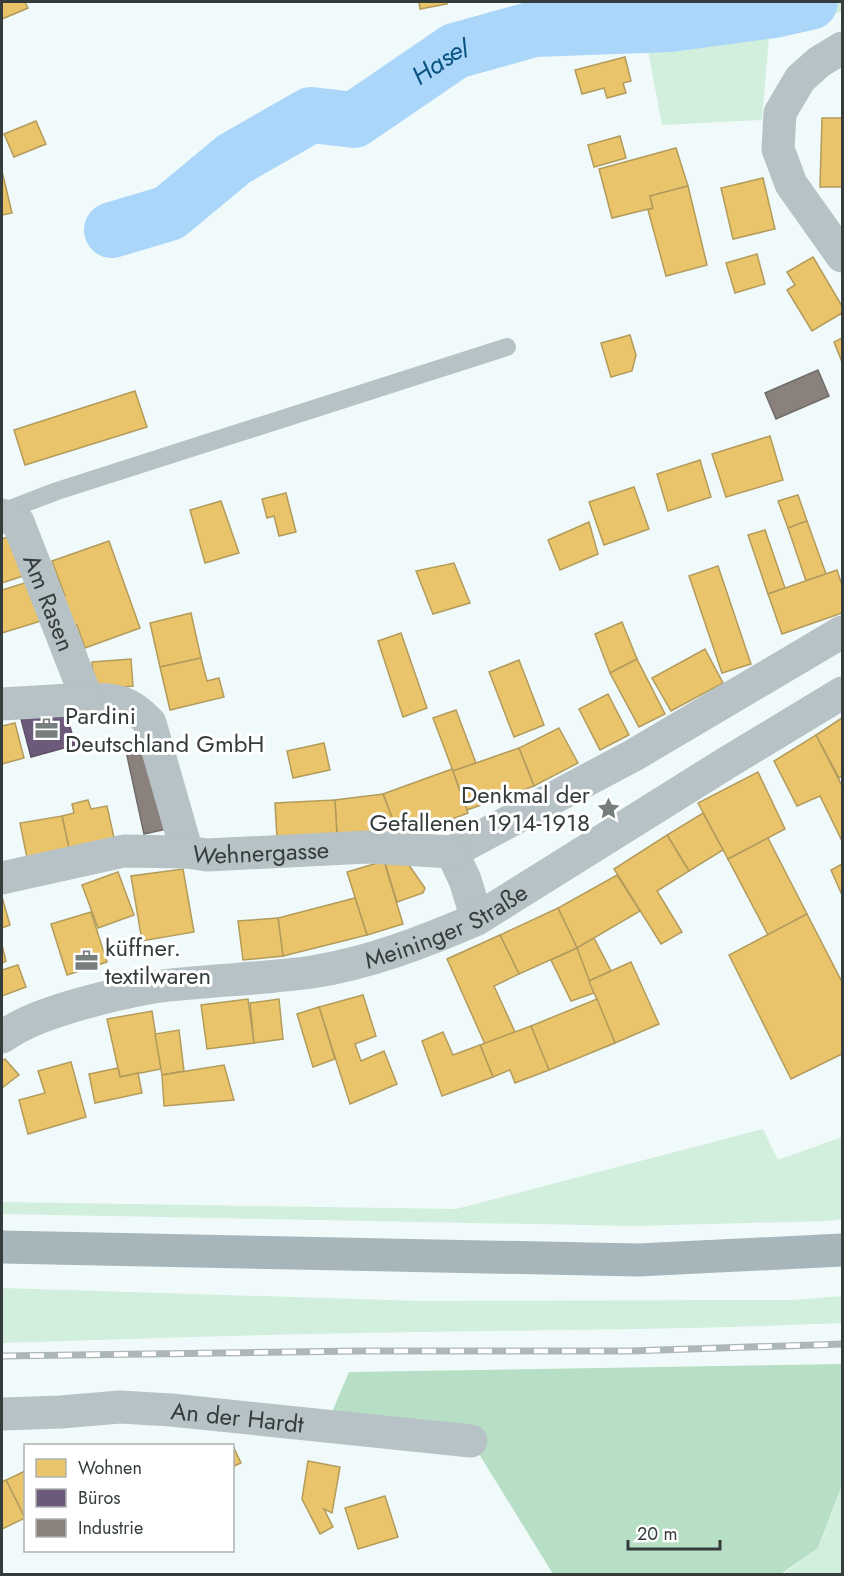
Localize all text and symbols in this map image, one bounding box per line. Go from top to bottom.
water label: Hasel [404,29,473,94]
street label: Am Rasen [15,549,84,656]
place label: Pardini Deutschland GmbH [65,698,265,761]
office icon: Pardini Deutschland GmbH [34,716,60,742]
place label: Denkmal der Gefallenen 1914-1918 [369,777,591,840]
place icon: Denkmal der Gefallenen 1914-1918 [595,795,621,821]
street label: Wehnergasse [190,831,330,874]
street label: Meininger Straße [360,874,534,977]
place label: küffner. textilwaren [105,930,211,993]
office icon: küffner. textilwaren [74,948,100,974]
street label: An der Hardt [169,1393,306,1441]
legend [24,1444,234,1552]
text: Wohnen [78,1455,142,1481]
text: Büros [78,1485,120,1511]
scale bar [628,1513,720,1551]
text: Industrie [78,1515,143,1541]
text: 20 m [637,1521,677,1547]

